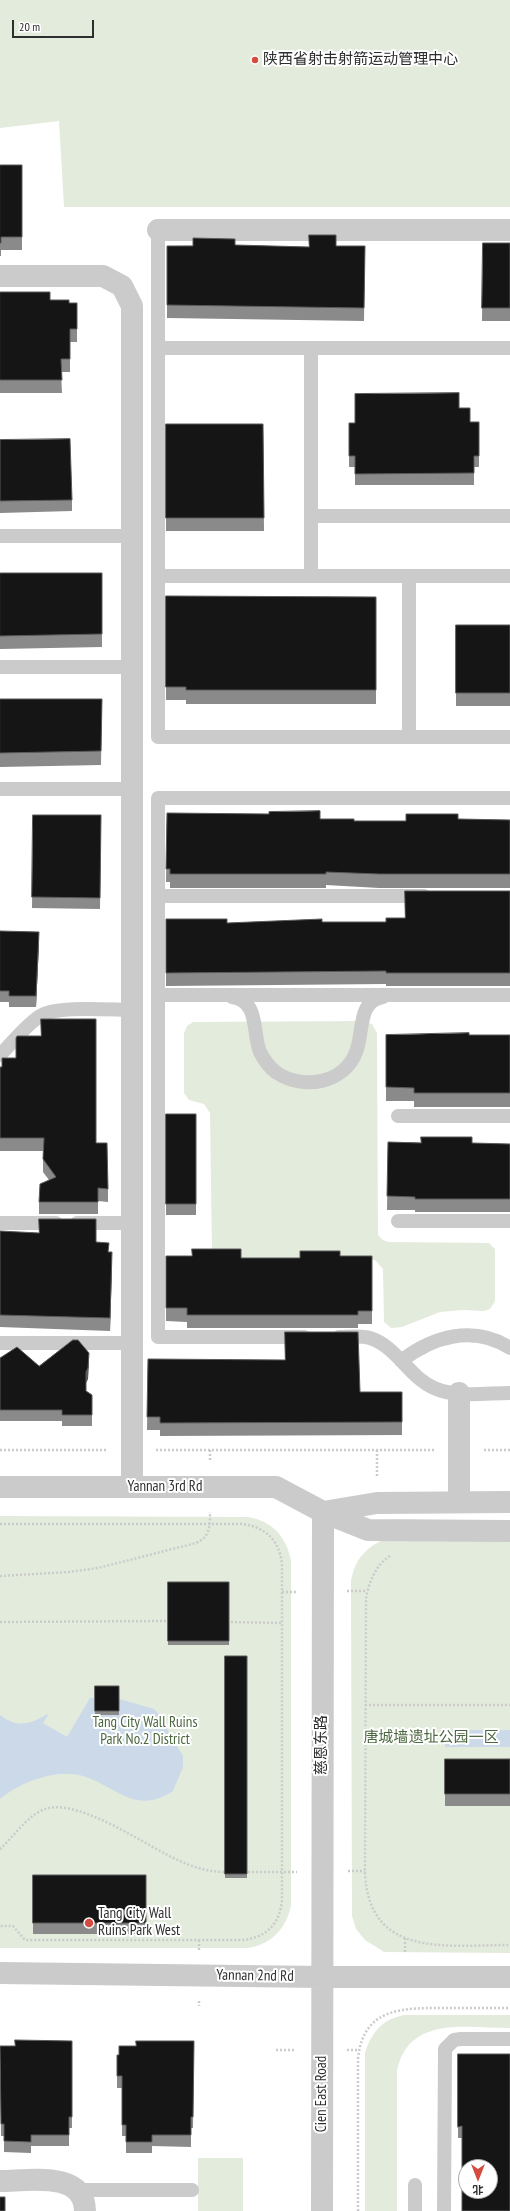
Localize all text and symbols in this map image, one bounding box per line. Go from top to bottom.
scale bar [14,12,96,38]
text: 20 m [19,19,40,34]
place label: 陕西省射击射箭运动管理中心 [263,51,458,69]
marker: 陕西省射击射箭运动管理中心 [250,55,260,65]
street label: Yannan 3rd Rd [127,1478,203,1496]
park label: Tang City Wall Ruins Park No.2 District [92,1714,198,1749]
street label: 慈恩东路 [313,1715,331,1775]
park label: 唐城墙遗址公园一区 [364,1729,498,1747]
place label: Tang City Wall Ruins Park West [98,1905,180,1940]
marker: Tang City Wall Ruins Park West [83,1917,95,1929]
street label: Yannan 2nd Rd [216,1966,294,1986]
street label: Cien East Road [313,2056,331,2132]
north arrow [458,2159,498,2199]
text: 北 [473,2183,484,2197]

